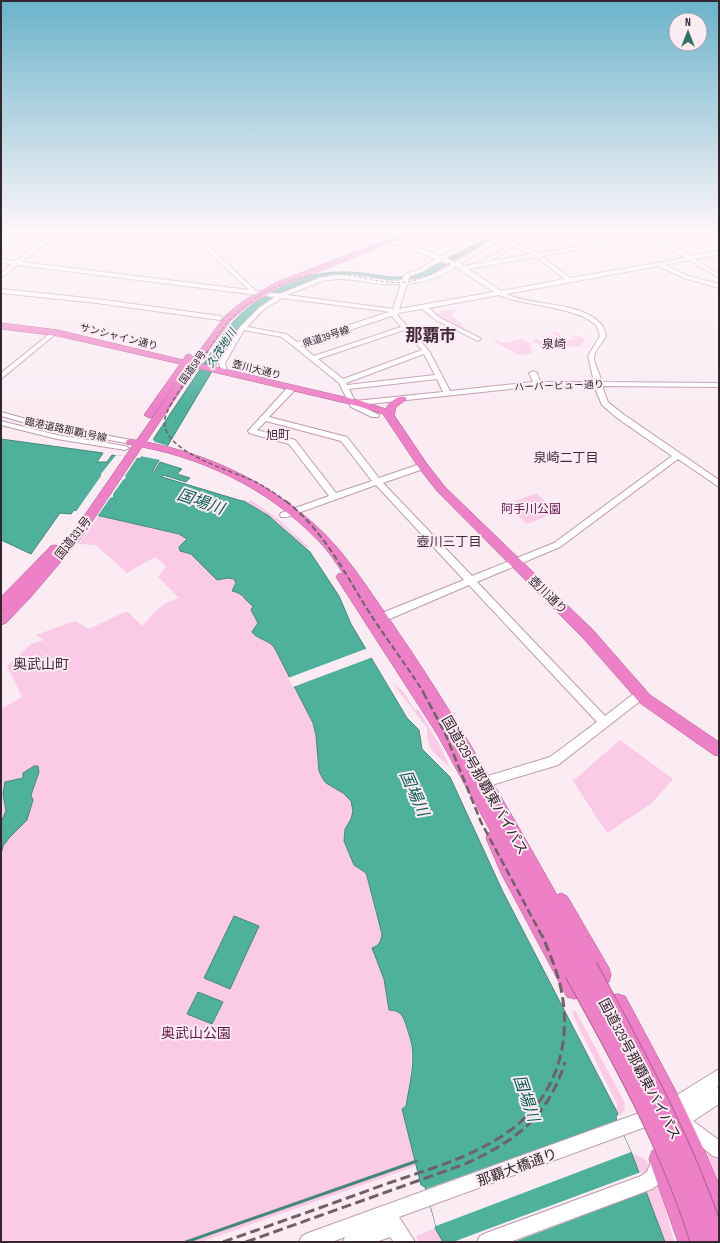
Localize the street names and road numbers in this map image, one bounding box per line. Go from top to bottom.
street label: サンシャイン通り [78,321,159,352]
street label: 県道39号線 [301,324,351,350]
street label: 国道58号 [177,348,209,387]
street label: 壺川大通り [231,358,282,382]
street label: ハーバービュー通り [514,378,604,394]
street label: 臨港道路那覇1号線 [24,415,108,445]
street label: 国道331号 [52,514,95,563]
street label: 壺川通り [525,573,570,617]
street label: 国道329号那覇東バイパス [438,713,531,858]
street label: 国道329号那覇東バイパス [595,996,684,1143]
street label: 那覇大橋通り [475,1145,560,1190]

